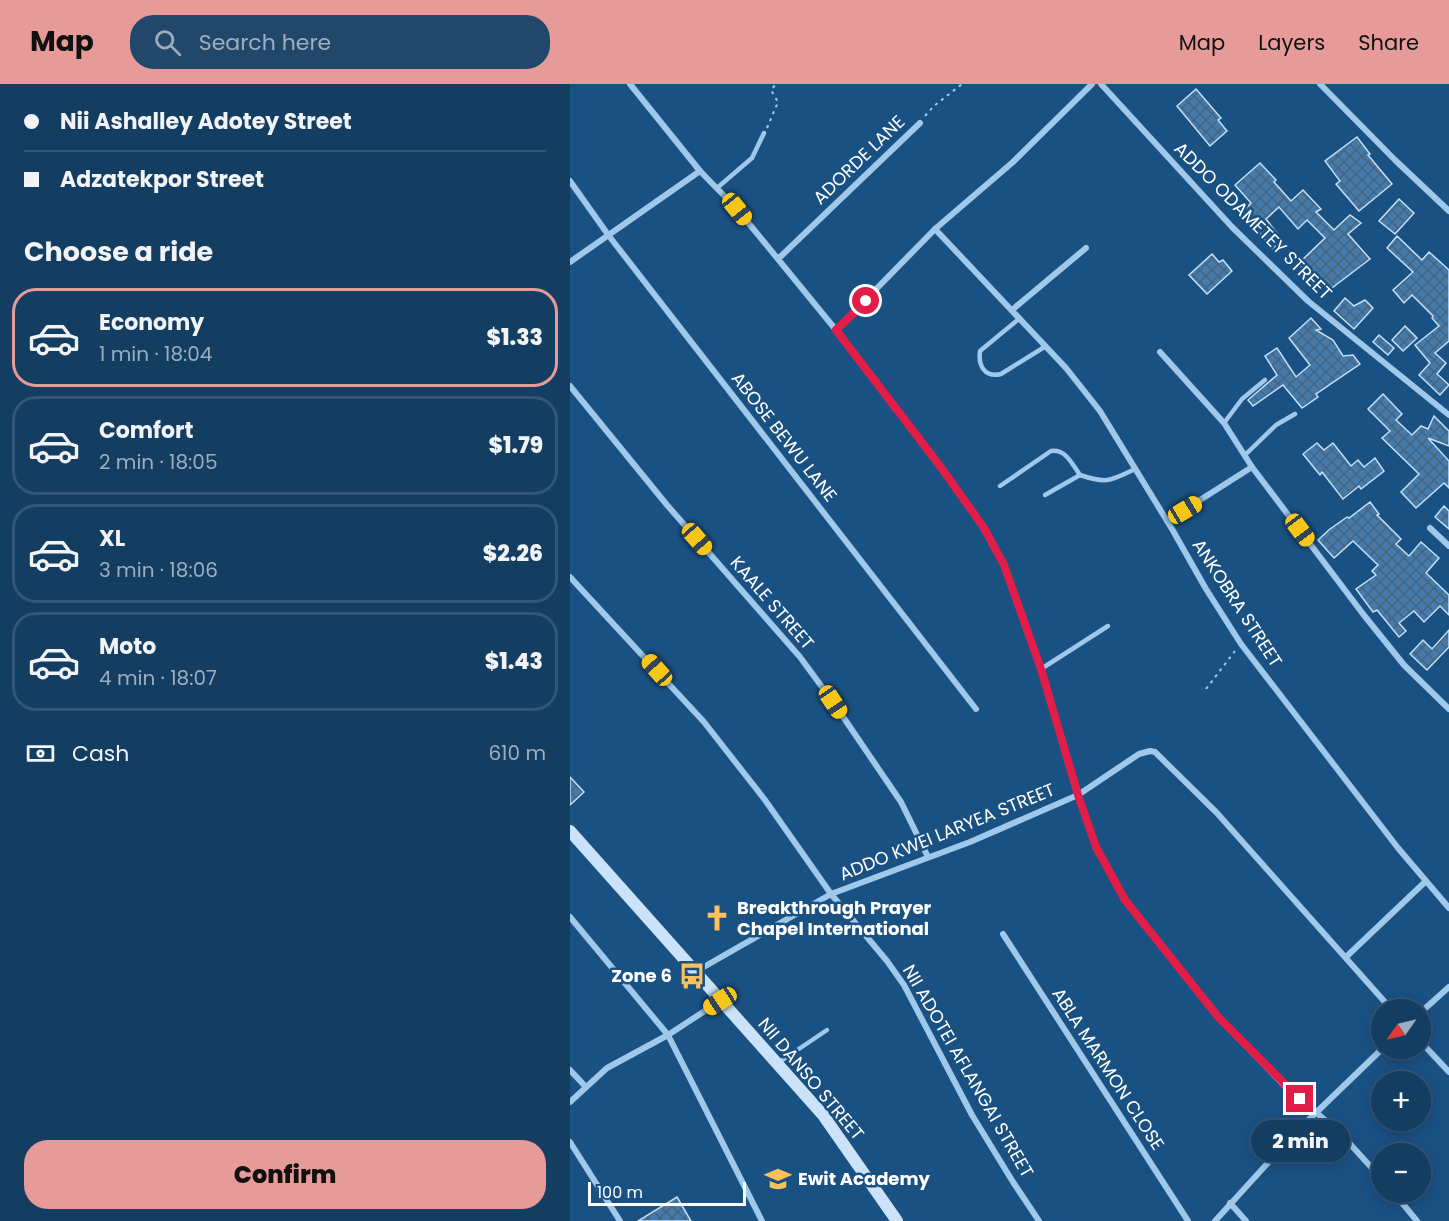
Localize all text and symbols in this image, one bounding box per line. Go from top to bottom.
search box [130,15,550,69]
text: Map [30,22,94,61]
icon: search [151,26,184,59]
text: Search here [199,27,331,58]
text: Map [1179,28,1225,57]
text: Layers [1258,28,1325,57]
text: Share [1358,28,1419,57]
text: Nii Ashalley Adotey Street [60,106,352,137]
street label: ADORDE LANE [807,109,910,210]
street label: ADDO ODAMETEY STREET [1169,136,1338,305]
text: Adzatekpor Street [60,164,264,195]
car [719,189,755,229]
text: Choose a ride [24,233,213,270]
route start [852,287,879,314]
text: Economy [99,307,204,338]
icon: car [27,311,81,365]
text: $1.33 [486,322,543,353]
text: 1 min · 18:04 [99,340,212,368]
street label: ABOSE BEWU LANE [726,367,843,507]
text: Comfort [99,415,193,446]
icon: car [27,419,81,473]
text: $1.79 [488,430,543,461]
text: 2 min · 18:05 [99,448,217,476]
car [1165,493,1205,527]
car [1282,510,1318,550]
car [678,520,716,558]
text: XL [99,523,125,554]
icon: car [27,527,81,581]
street label: ANKOBRA STREET [1187,534,1288,672]
text: $2.26 [483,538,543,569]
street label: KAALE STREET [725,551,820,655]
text: 3 min · 18:06 [99,556,218,584]
text: Moto [99,631,156,662]
icon: car [27,635,81,689]
text: $1.43 [485,646,543,677]
car [638,651,676,689]
text: 4 min · 18:07 [99,664,217,692]
car [815,682,851,722]
icon: cash [24,737,57,770]
text: Cash [72,738,129,769]
text: 610 m [488,739,546,767]
street label: ADDO KWEI LARYEA STREET [835,777,1059,886]
place label: Breakthrough Prayer Chapel International [737,895,932,941]
church icon: Breakthrough Prayer Chapel International [702,903,732,933]
street label: NII ADOTEI AFLANGAI STREET [897,960,1040,1182]
bus stop icon: Zone 6 [677,961,707,991]
place label: Zone 6 [611,963,672,988]
street label: ABLA MARMON CLOSE [1046,983,1170,1155]
car [700,984,740,1018]
north arrow [1371,999,1431,1059]
map controls [1371,999,1431,1203]
street label: NII DANSO STREET [753,1012,870,1145]
button: + [1371,1071,1431,1131]
route end [1286,1085,1313,1112]
callout: 2 min [1250,1120,1350,1162]
text: 2 min [1272,1127,1329,1155]
button: Confirm [24,1140,546,1209]
button: − [1371,1143,1431,1203]
school or university icon: Ewit Academy [763,1164,793,1194]
place label: Ewit Academy [798,1166,931,1191]
scale bar [588,1179,746,1206]
text: 100 m [597,1181,643,1204]

